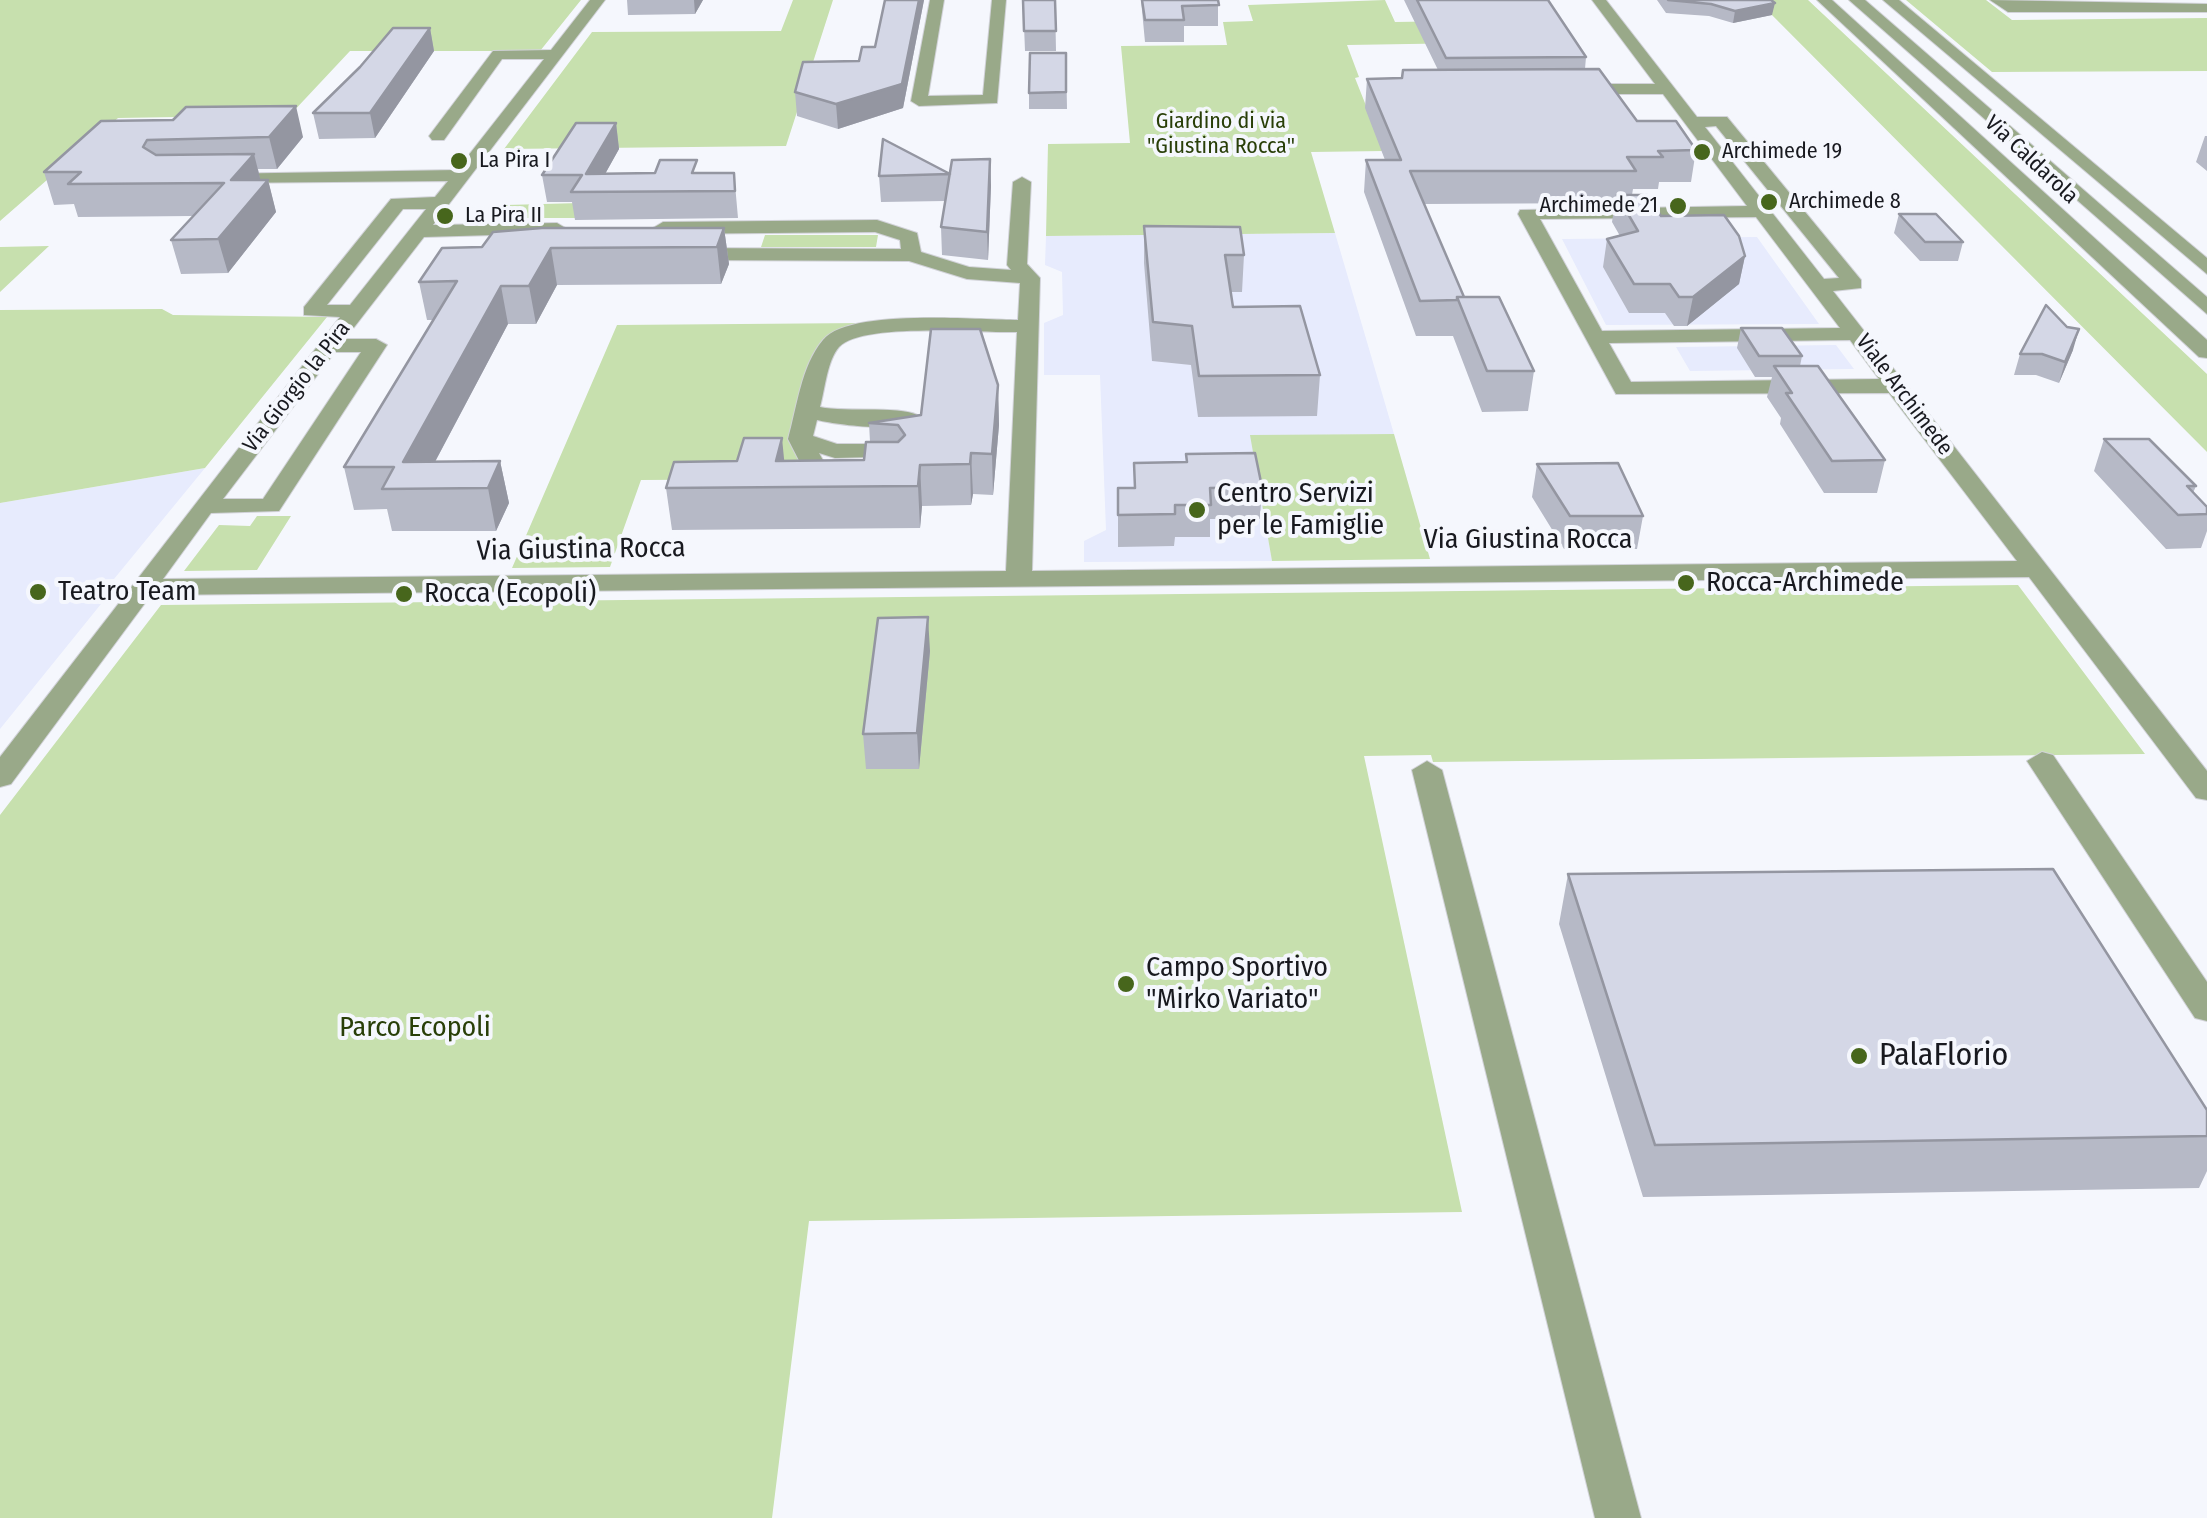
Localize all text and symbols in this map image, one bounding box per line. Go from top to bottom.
park label: Giardino di via "Giustina Rocca" [1147,109,1295,160]
street label: Via Caldarola [1979,110,2083,210]
place label: Archimede 19 [1722,139,1842,165]
marker: Archimede 19 [1691,141,1713,163]
place label: La Pira I [479,148,550,174]
marker: La Pira I [448,150,470,172]
place label: Archimede 8 [1789,189,1901,215]
marker: Archimede 8 [1758,191,1780,213]
place label: Archimede 21 [1539,193,1658,219]
marker: Archimede 21 [1667,195,1689,217]
place label: La Pira II [465,203,542,229]
marker: La Pira II [434,205,456,227]
street label: Via Giorgio la Pira [238,316,356,458]
street label: Viale Archimede [1850,329,1958,461]
place label: Centro Servizi per le Famiglie [1217,477,1384,543]
marker: Centro Servizi per le Famiglie [1186,499,1208,521]
street label: Via Giustina Rocca [1423,523,1633,557]
street label: Via Giustina Rocca [476,531,686,569]
place label: Rocca-Archimede [1706,566,1904,600]
marker: Rocca-Archimede [1675,572,1697,594]
place label: Teatro Team [58,575,196,609]
place label: Rocca (Ecopoli) [424,577,596,611]
marker: Teatro Team [27,581,49,603]
marker: Rocca (Ecopoli) [393,583,415,605]
place label: Campo Sportivo "Mirko Variato" [1146,951,1328,1017]
marker: Campo Sportivo "Mirko Variato" [1115,973,1137,995]
park label: Parco Ecopoli [339,1011,491,1045]
place label: PalaFlorio [1879,1037,2008,1075]
marker: PalaFlorio [1848,1045,1870,1067]

